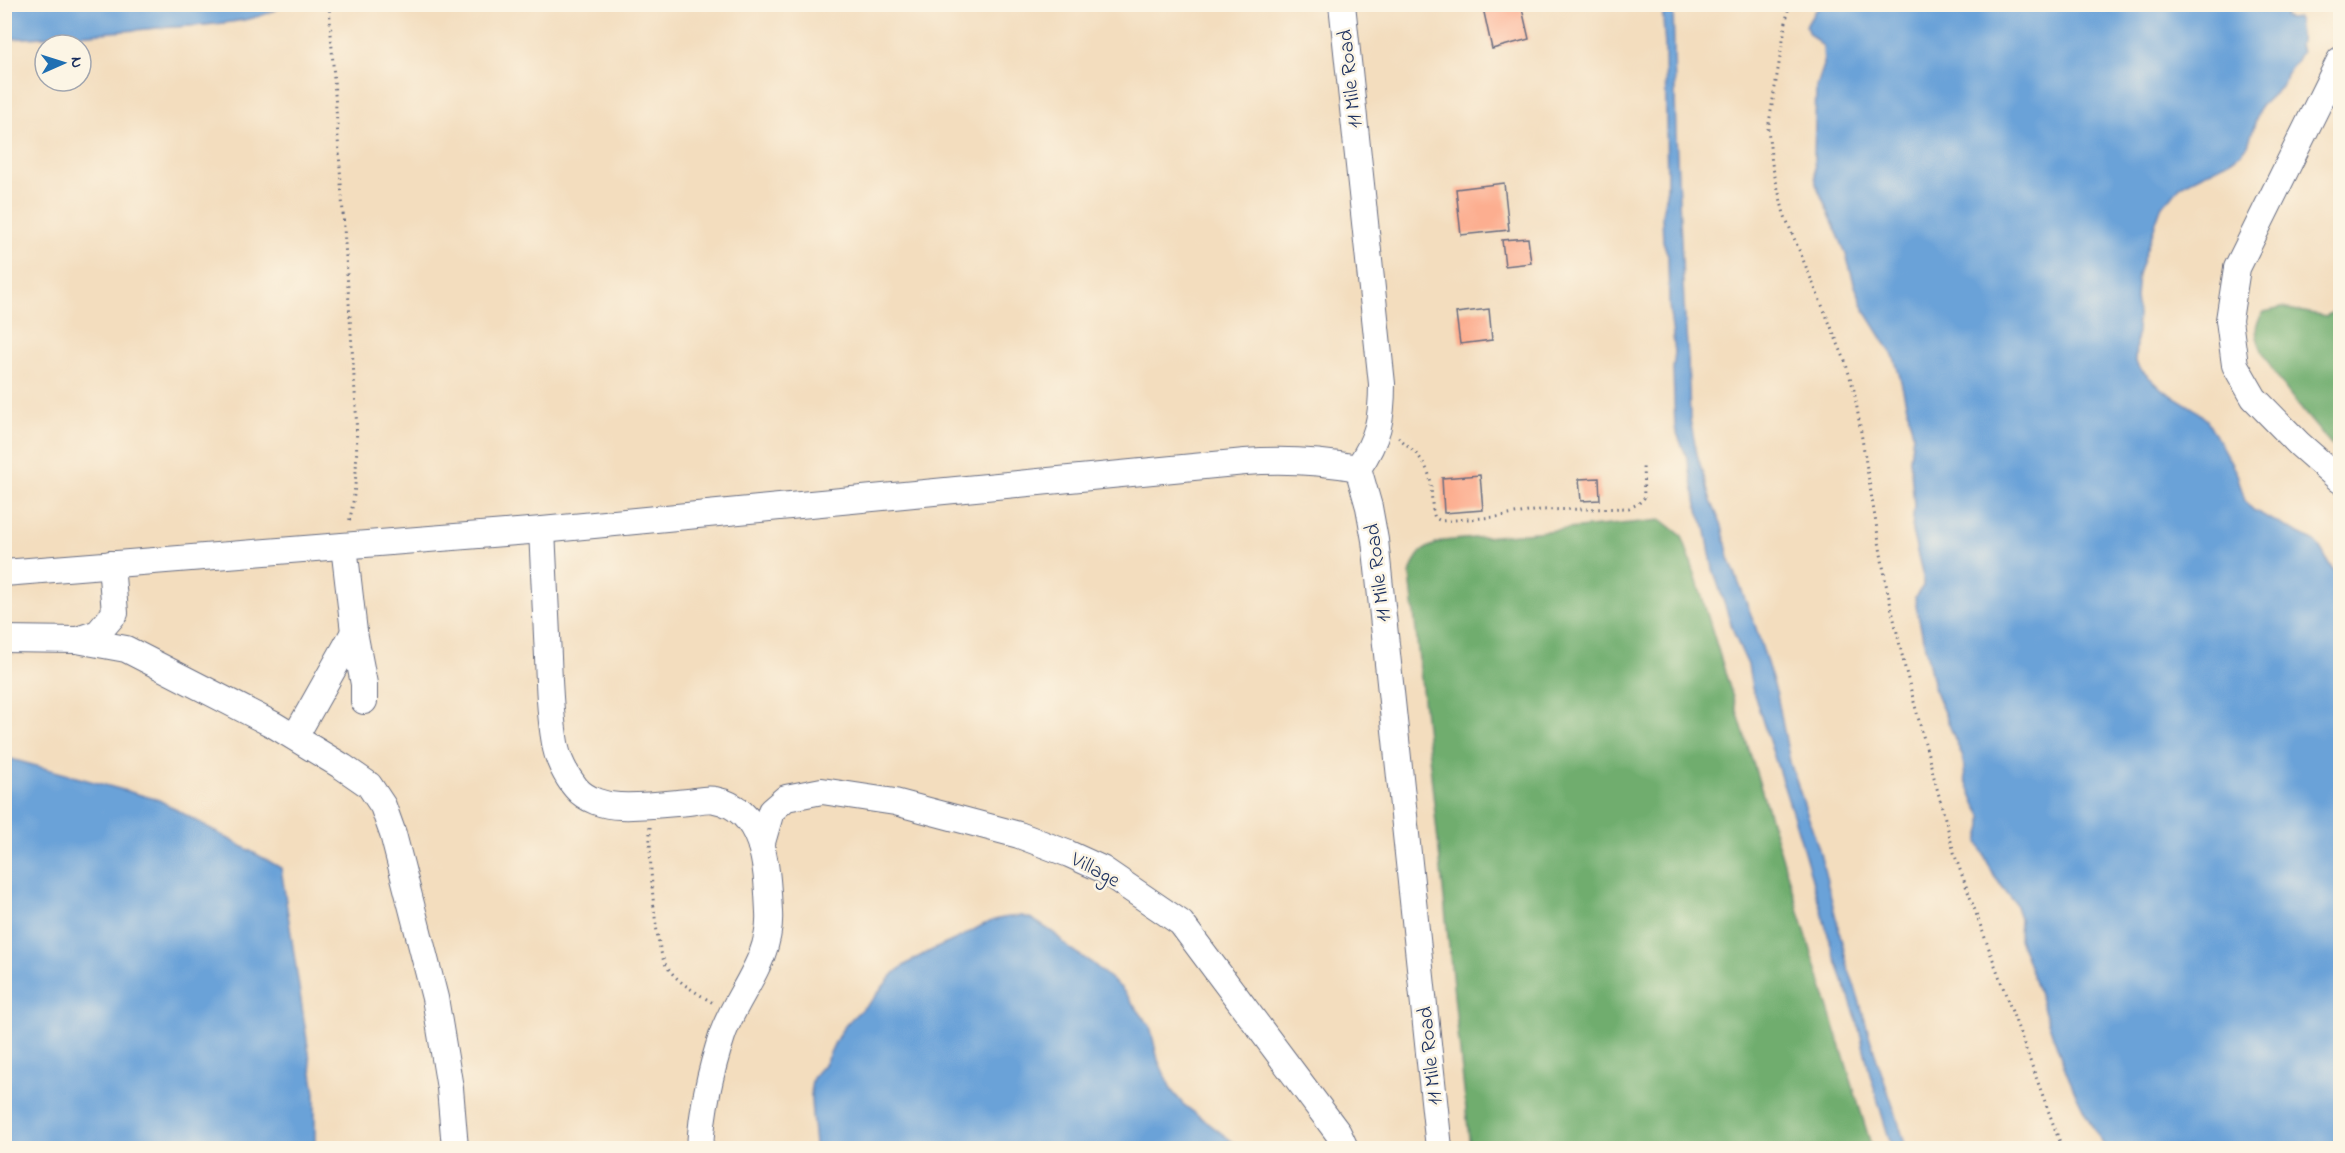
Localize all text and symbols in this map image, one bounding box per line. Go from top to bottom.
street label: 11 Mile Road [1331,28,1371,130]
north arrow [33,33,93,93]
text: N [64,56,88,69]
street label: 11 Mile Road [1358,522,1400,624]
street label: Village [1063,845,1126,898]
street label: 11 Mile Road [1411,1005,1451,1107]

